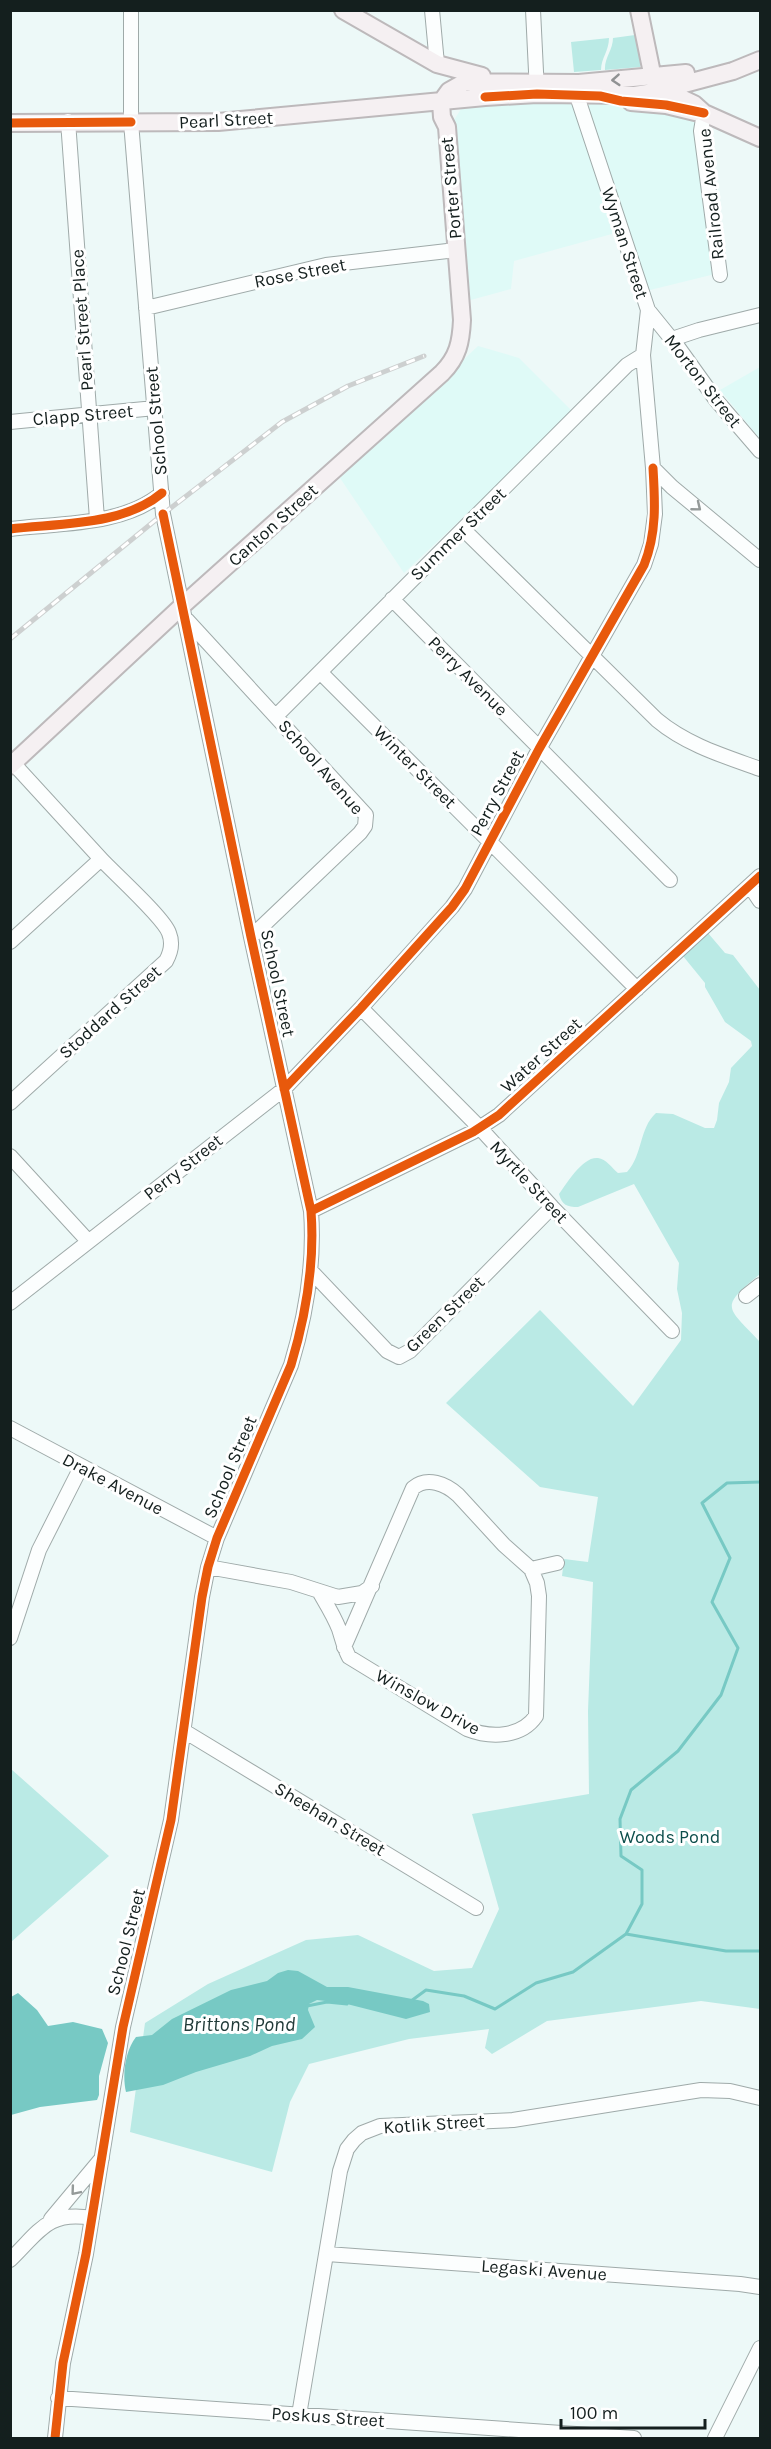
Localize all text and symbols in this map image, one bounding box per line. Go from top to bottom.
one-way arrow [612,74,621,87]
street label: Pearl Street [178,107,274,133]
street label: Railroad Avenue [693,127,729,261]
street label: Porter Street [436,136,466,240]
street label: Wyman Street [597,185,653,302]
street label: Pearl Street Place [66,248,98,392]
street label: Rose Street [252,253,348,293]
street label: Morton Street [660,330,747,432]
street label: School Street [140,365,172,476]
street label: Clapp Street [32,400,134,430]
street label: Canton Street [224,479,323,571]
street label: Summer Street [405,483,511,585]
one-way arrow [690,499,701,510]
street label: Perry Avenue [423,631,513,721]
street label: School Avenue [274,715,368,819]
street label: Winter Street [369,721,461,813]
street label: Perry Street [465,746,529,840]
street label: School Street [256,927,300,1039]
street label: Stoddard Street [54,960,166,1064]
street label: Water Street [496,1013,586,1097]
street label: Perry Street [139,1129,227,1205]
street label: Myrtle Street [485,1136,573,1228]
street label: Green Street [401,1271,489,1357]
street label: School Street [198,1412,262,1522]
street label: Drake Avenue [59,1448,167,1520]
street label: Winslow Drive [372,1664,484,1740]
street label: Sheehan Street [271,1777,390,1861]
park label: Woods Pond [620,1826,720,1848]
street label: School Street [102,1886,150,1998]
water label: Brittons Pond [183,2013,296,2036]
street label: Kotlik Street [382,2109,486,2139]
one-way arrow [71,2184,82,2195]
street label: Legaski Avenue [480,2255,608,2285]
scale bar [561,2392,705,2430]
street label: Poskus Street [271,2402,386,2432]
text: 100 m [570,2402,618,2424]

